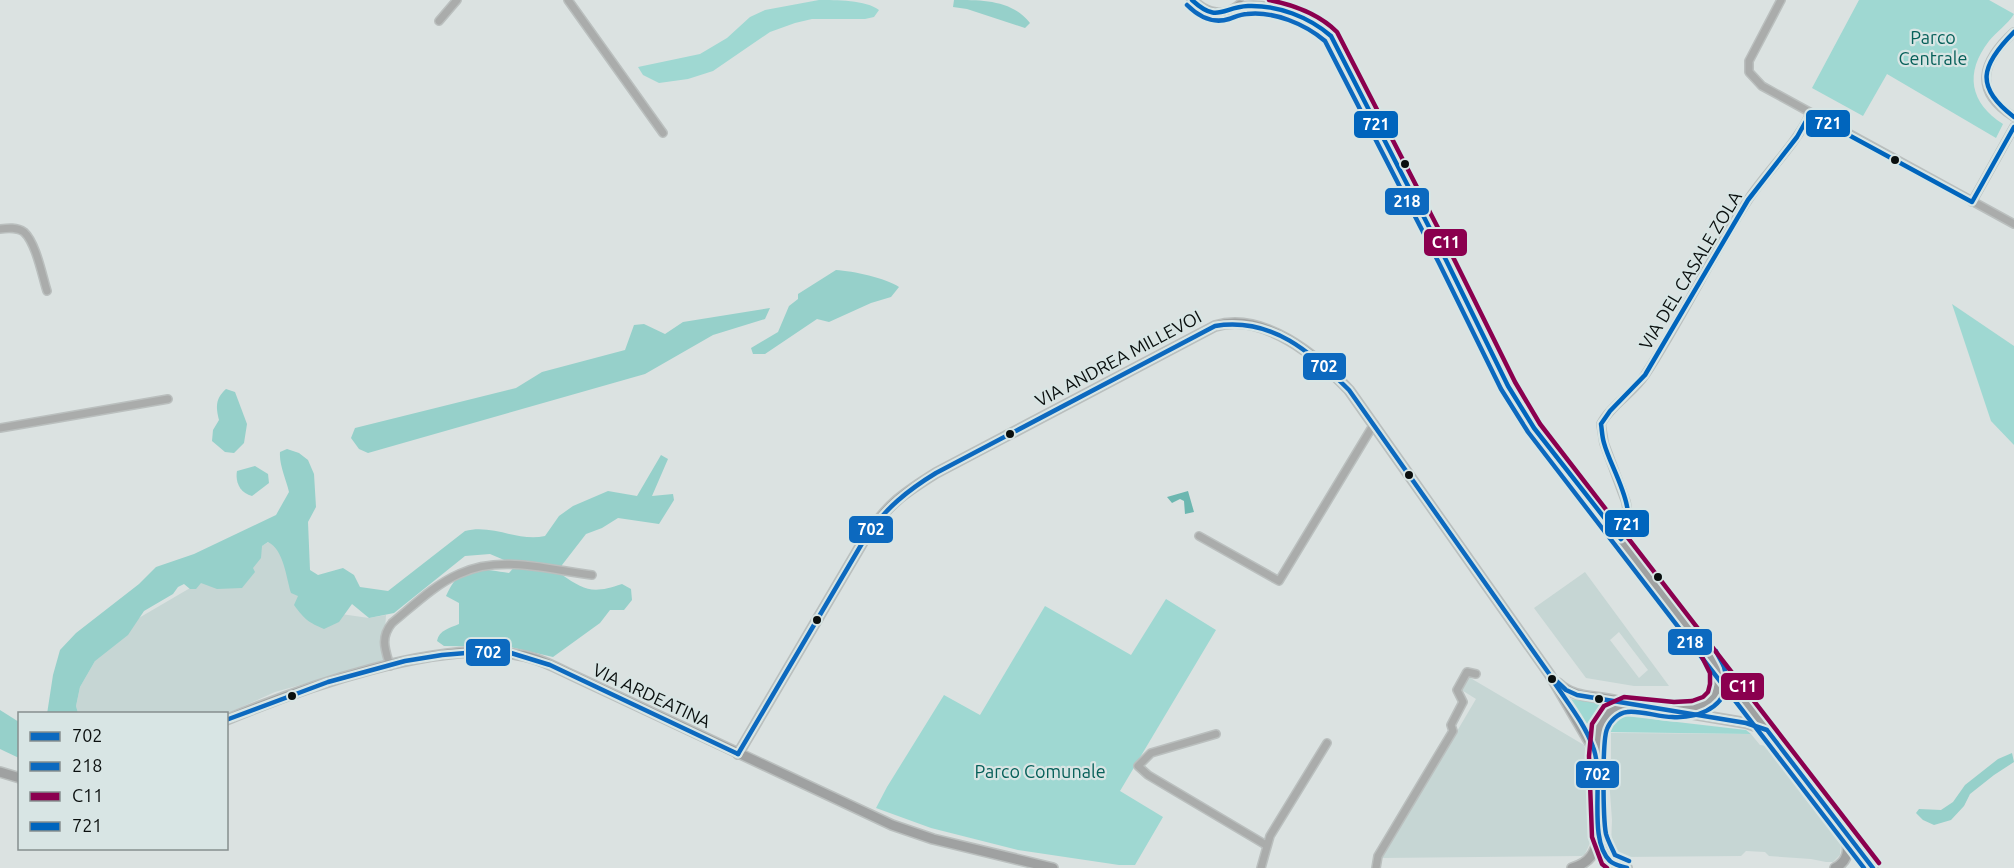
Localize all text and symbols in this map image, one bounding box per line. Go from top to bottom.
park label: Parco Centrale [1898,27,1968,68]
line badge: 721 [1805,109,1851,138]
line badge: 721 [1353,110,1399,139]
text: 721 [1814,114,1842,132]
text: 721 [1362,115,1390,133]
unlabelled marker [1889,154,1901,166]
unlabelled marker [1399,158,1411,170]
line badge: 218 [1384,187,1430,216]
street label: VIA DEL CASALE ZOLA [1635,187,1745,353]
text: 218 [1393,192,1421,210]
line badge: C11 [1423,228,1468,257]
text: C11 [1432,233,1460,251]
street label: VIA ANDREA MILLEVOI [1032,306,1204,410]
line badge: 702 [1302,352,1347,381]
text: 702 [1310,357,1338,375]
unlabelled marker [1004,428,1016,440]
unlabelled marker [1403,469,1415,481]
line badge: 721 [1604,509,1650,538]
line badge: 702 [848,515,894,544]
text: 721 [1613,515,1641,533]
text: 702 [857,520,885,538]
unlabelled marker [1652,571,1664,583]
unlabelled marker [811,614,823,626]
line badge: 218 [1667,628,1713,656]
text: 218 [1676,633,1704,651]
line badge: 702 [465,638,511,667]
text: 702 [474,643,502,661]
street label: VIA ARDEATINA [590,659,714,731]
line badge: C11 [1720,672,1765,701]
unlabelled marker [1546,673,1558,685]
text: C11 [1729,677,1757,695]
unlabelled marker [286,690,298,702]
unlabelled marker [1593,693,1605,705]
legend [18,712,228,850]
text: 702 [72,725,102,745]
text: 218 [72,755,102,775]
line badge: 702 [1575,760,1620,789]
park label: Parco Comunale [974,761,1106,781]
text: 702 [1583,765,1611,783]
text: C11 [72,785,103,805]
text: 721 [72,815,102,835]

